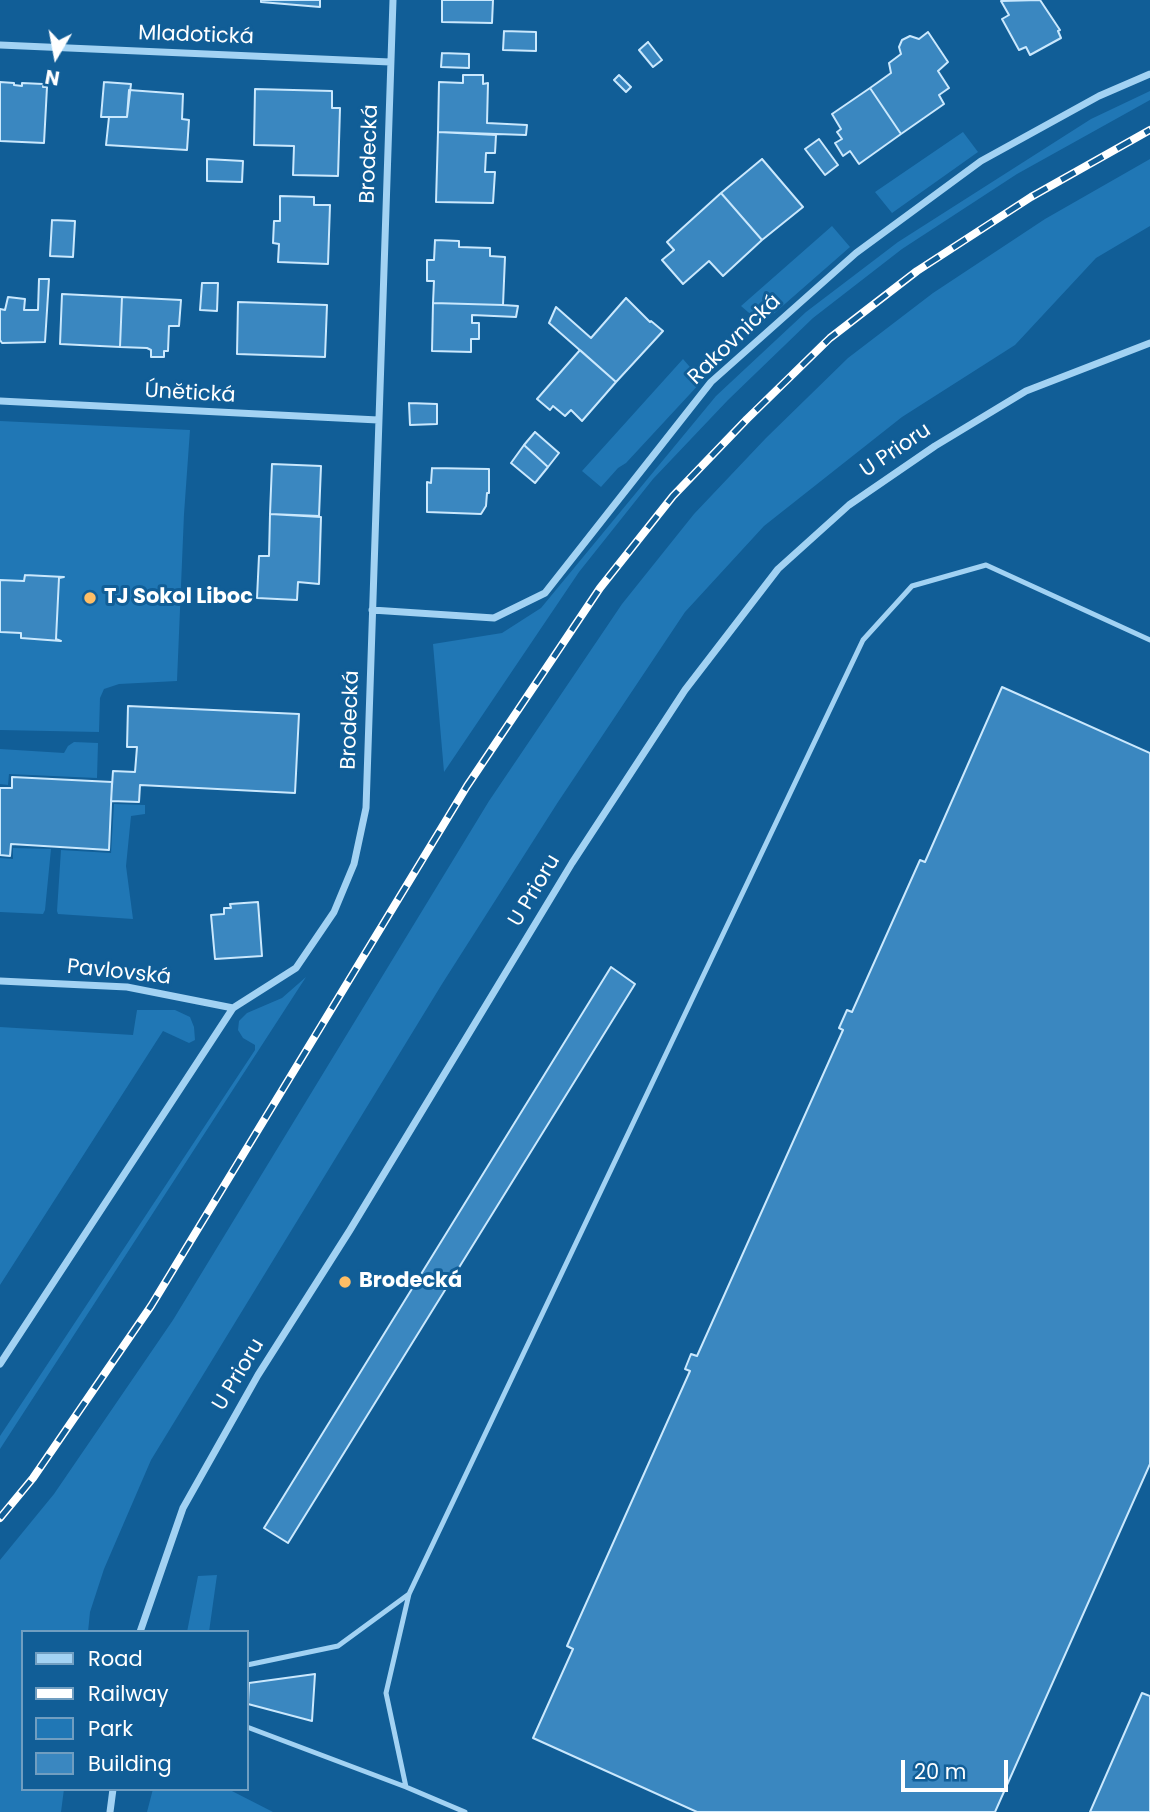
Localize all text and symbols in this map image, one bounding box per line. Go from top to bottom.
north arrow [21,21,91,91]
street label: Mladotická [138,21,254,51]
text: N [43,63,62,92]
street label: Brodecká [356,104,384,204]
street label: Rakovnická [683,289,787,391]
street label: Únětická [144,379,236,409]
street label: U Prioru [856,418,936,484]
place label: TJ Sokol Liboc [104,585,253,611]
marker: TJ Sokol Liboc [82,590,98,606]
street label: Brodecká [337,670,365,770]
street label: U Prioru [504,850,566,932]
street label: Pavlovská [66,955,172,991]
place label: Brodecká [359,1269,462,1295]
marker: Brodecká [337,1274,353,1290]
street label: U Prioru [208,1334,270,1416]
legend [21,1630,248,1791]
text: Road [88,1644,143,1673]
text: Railway [88,1679,169,1708]
text: Park [88,1714,133,1743]
scale bar [905,1745,1012,1789]
text: Building [88,1749,172,1778]
text: 20 m [914,1757,967,1786]

